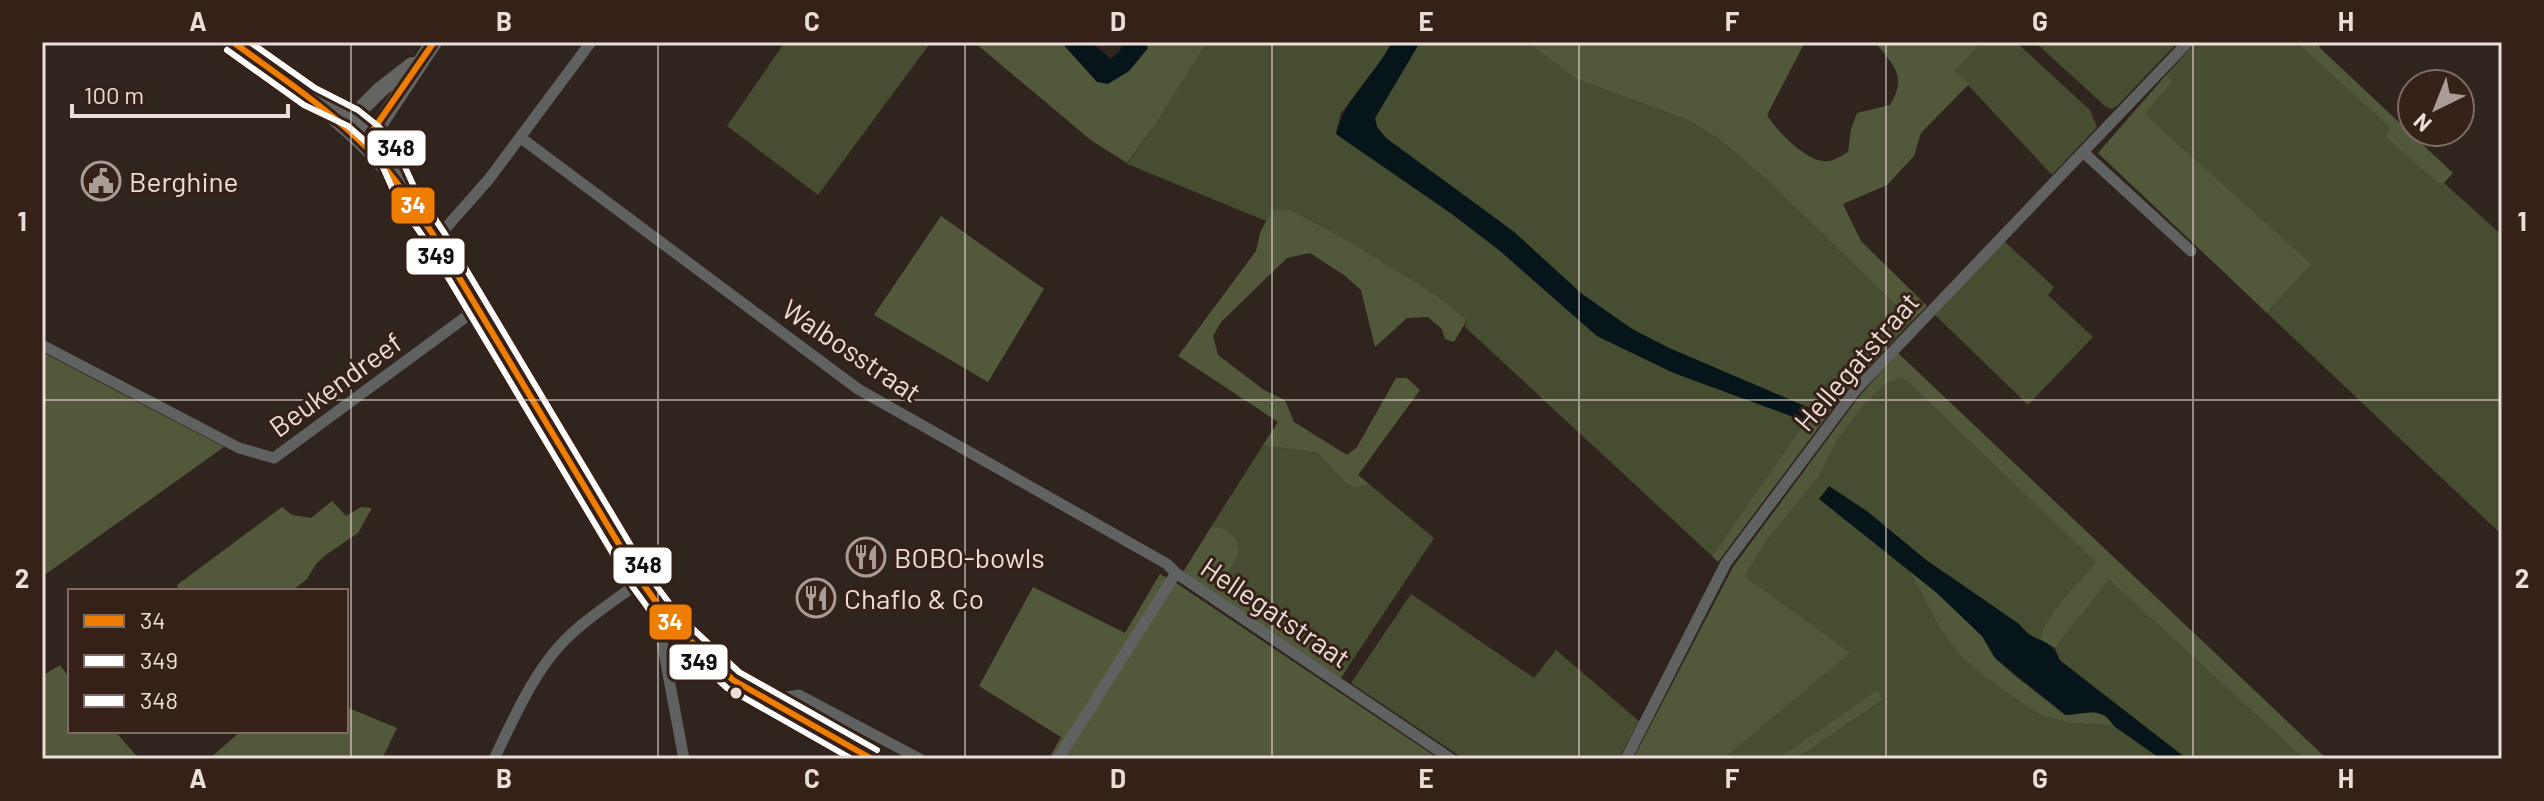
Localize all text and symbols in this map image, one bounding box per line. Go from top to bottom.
text: A [189,5,207,36]
text: B [496,5,512,36]
text: C [804,5,820,36]
text: D [1110,5,1126,36]
text: E [1418,5,1434,36]
text: F [1725,5,1740,36]
text: G [2032,5,2048,36]
text: H [2338,5,2354,36]
scale bar [72,68,288,118]
north arrow [2396,68,2476,148]
text: 100 m [84,80,144,109]
text: N [2407,109,2436,138]
line badge: 348 [366,129,427,167]
text: 348 [377,134,415,160]
public building icon: Berghine [80,160,122,202]
place label: Berghine [129,164,238,198]
line badge: 34 [390,186,436,225]
text: 34 [400,191,426,217]
text: 1 [17,205,27,236]
text: 1 [2517,205,2527,236]
line badge: 349 [405,237,466,276]
text: 349 [418,242,454,268]
street label: Hellegatstraat [1786,285,1926,437]
street label: Walbosstraat [776,291,928,409]
street label: Beukendreef [262,324,408,444]
restaurant icon: BOBO-bowls [845,536,887,578]
place label: BOBO-bowls [894,540,1045,574]
line badge: 348 [612,546,673,585]
street label: Hellegatstraat [1195,550,1357,674]
text: 348 [624,551,662,577]
text: 2 [15,562,29,593]
text: 2 [2515,562,2529,593]
restaurant icon: Chaflo & Co [795,577,837,619]
place label: Chaflo & Co [844,581,984,615]
legend [68,589,348,733]
line badge: 34 [648,603,693,641]
text: 34 [140,605,166,634]
text: 34 [657,608,683,634]
line badge: 349 [668,643,729,681]
text: 349 [140,645,178,674]
text: 349 [681,648,717,674]
text: 348 [140,685,178,714]
unlabelled marker [728,685,744,701]
text: A [189,762,207,793]
text: B [496,762,512,793]
text: C [804,762,820,793]
text: D [1110,762,1126,793]
text: E [1418,762,1434,793]
text: F [1725,762,1740,793]
text: G [2032,762,2048,793]
text: H [2338,762,2354,793]

